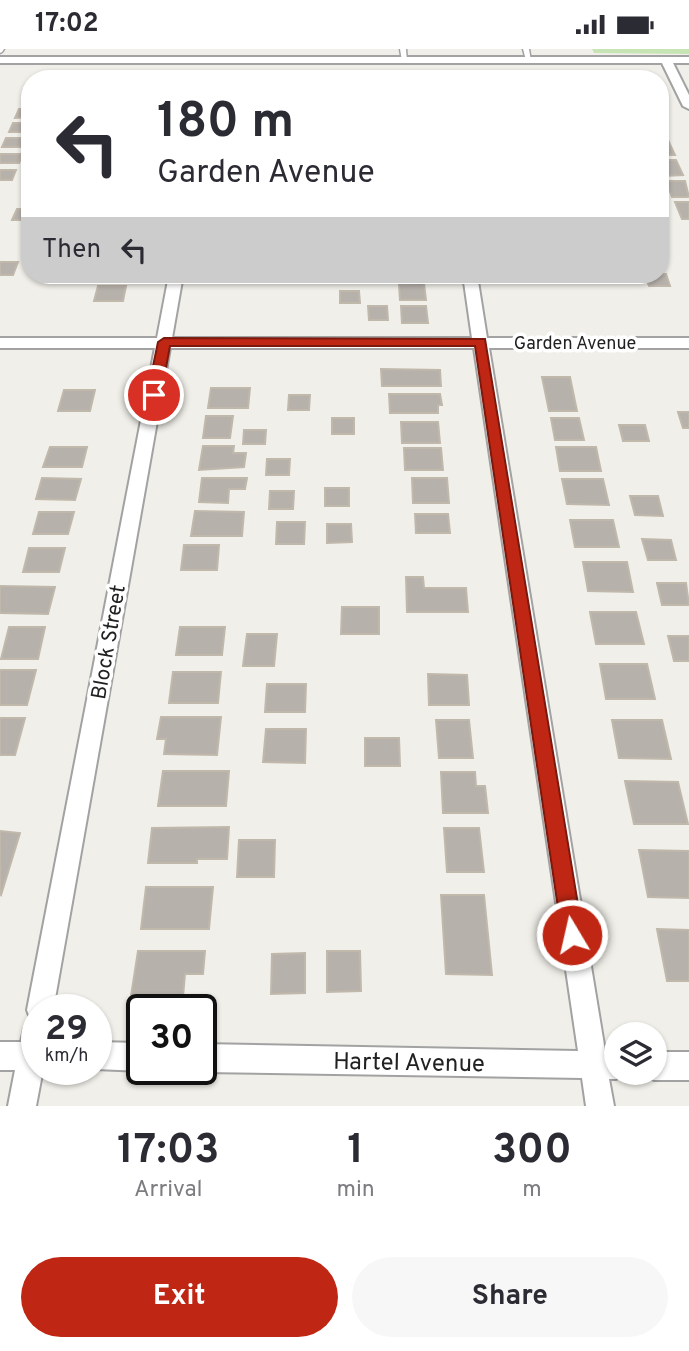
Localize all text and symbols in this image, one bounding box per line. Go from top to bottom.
text: 17:02 [35,8,99,41]
text: 180 m [157,93,294,155]
icon: left [42,98,133,189]
text: Garden Avenue [157,154,375,194]
icon: left [115,231,153,269]
text: Then [42,234,101,267]
street label: Garden Avenue [514,333,636,356]
pin [124,365,184,425]
icon: arrive [135,376,173,414]
street label: Block Street [86,583,133,702]
position arrow [535,898,609,972]
speed limit sign: 30 [126,994,217,1085]
text: 29 [45,1008,88,1052]
map controls [604,1022,667,1085]
button: layers [604,1022,667,1085]
text: km/h [45,1045,88,1068]
street label: Hartel Avenue [333,1048,485,1080]
text: 17:03 [117,1125,219,1178]
text: 1 [347,1125,364,1178]
text: 300 [492,1125,572,1178]
text: Arrival [134,1176,203,1205]
text: min [337,1176,375,1205]
text: m [522,1176,542,1205]
button: Exit [21,1257,338,1337]
button: Share [352,1257,668,1337]

